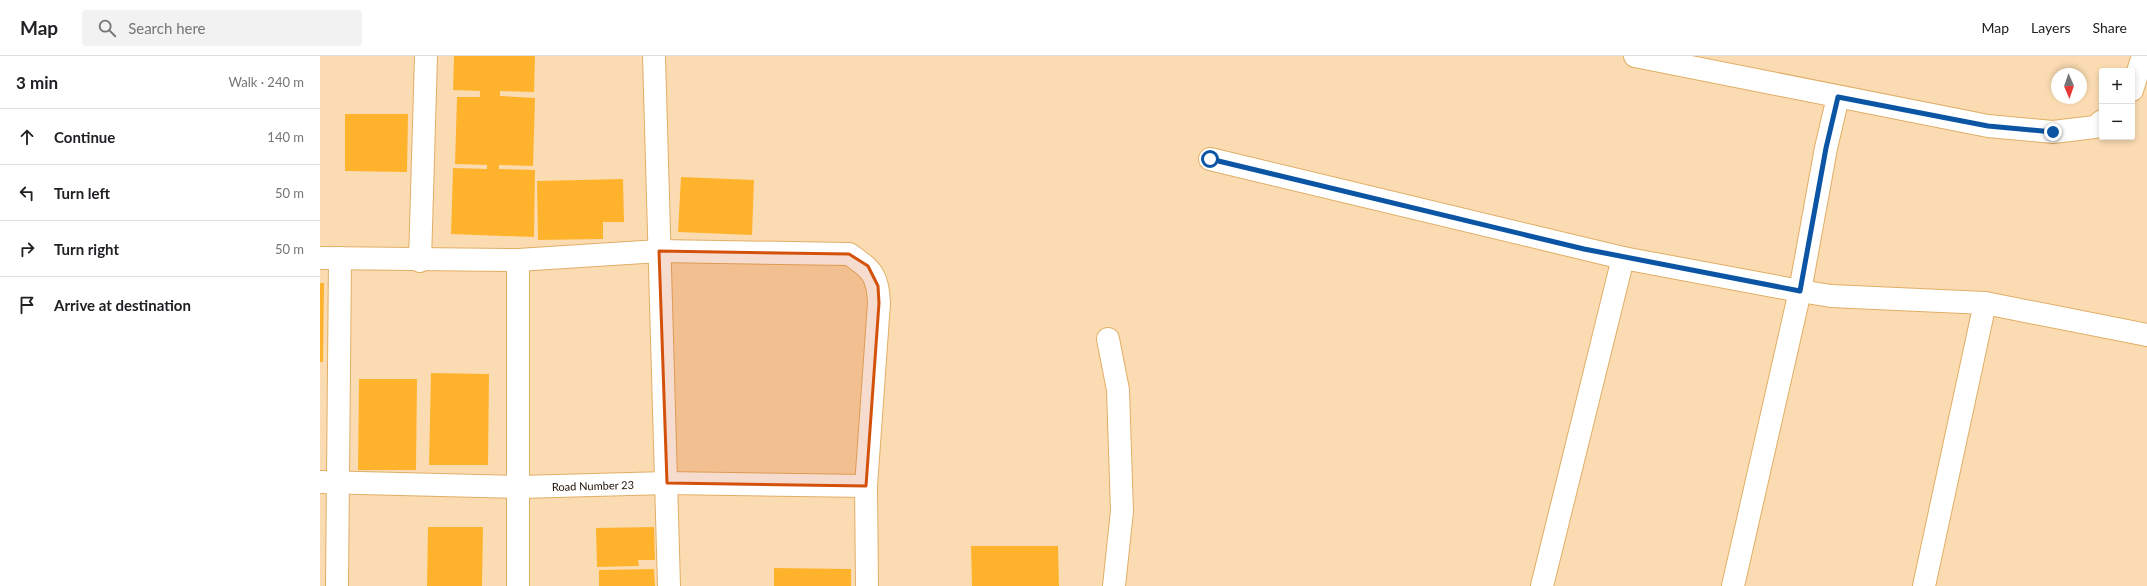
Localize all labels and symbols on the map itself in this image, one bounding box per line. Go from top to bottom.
north arrow [2051,68,2087,104]
route end [2044,123,2062,141]
route start [1201,150,1219,168]
street label: Road Number 23 [552,477,634,493]

